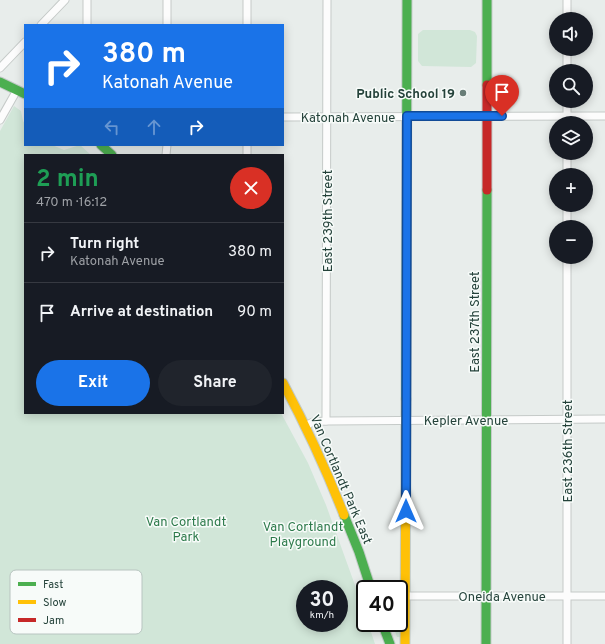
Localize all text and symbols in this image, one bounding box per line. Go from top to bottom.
map controls [549,12,593,264]
button: sound [549,12,593,56]
text: 380 m [102,37,186,73]
icon: right [36,40,88,92]
button: search [549,64,593,108]
text: Katonah Avenue [102,72,233,95]
pin [485,75,519,116]
icon: arrive [491,81,513,103]
place label: Public School 19 [356,87,455,103]
marker: Public School 19 [458,88,468,98]
street label: Katonah Avenue [301,111,395,127]
icon: left [101,116,123,138]
icon: ahead [143,116,165,138]
icon: right [185,116,207,138]
button: layers [549,116,593,160]
text: 2 min [36,165,99,195]
button: close [230,167,272,209]
button: + [549,168,593,212]
street label: East 239th Street [321,170,337,272]
text: 470 m · 16:12 [36,195,107,211]
button: − [549,220,593,264]
text: Turn right [70,235,139,254]
icon: right [36,242,58,264]
text: 380 m [228,243,272,262]
text: Katonah Avenue [70,254,165,270]
street label: East 237th Street [468,271,484,373]
icon: arrive [36,302,58,324]
text: Arrive at destination [70,303,213,322]
text: 90 m [237,303,272,322]
button: Exit [36,360,150,406]
button: Share [158,360,272,406]
street label: East 236th Street [561,399,577,502]
street label: Van Cortlandt Park East [306,413,375,547]
street label: Kepler Avenue [424,414,508,430]
position arrow [385,490,427,532]
park label: Van Cortlandt Park [146,515,226,546]
park label: Van Cortlandt Playground [263,520,343,551]
legend [10,570,142,634]
text: Fast [43,578,63,592]
speed limit sign: 40 [356,580,408,632]
text: 30 [310,588,334,614]
street label: Oneida Avenue [458,590,546,606]
text: Slow [43,596,66,610]
text: km/h [310,609,334,622]
text: Jam [43,614,64,628]

